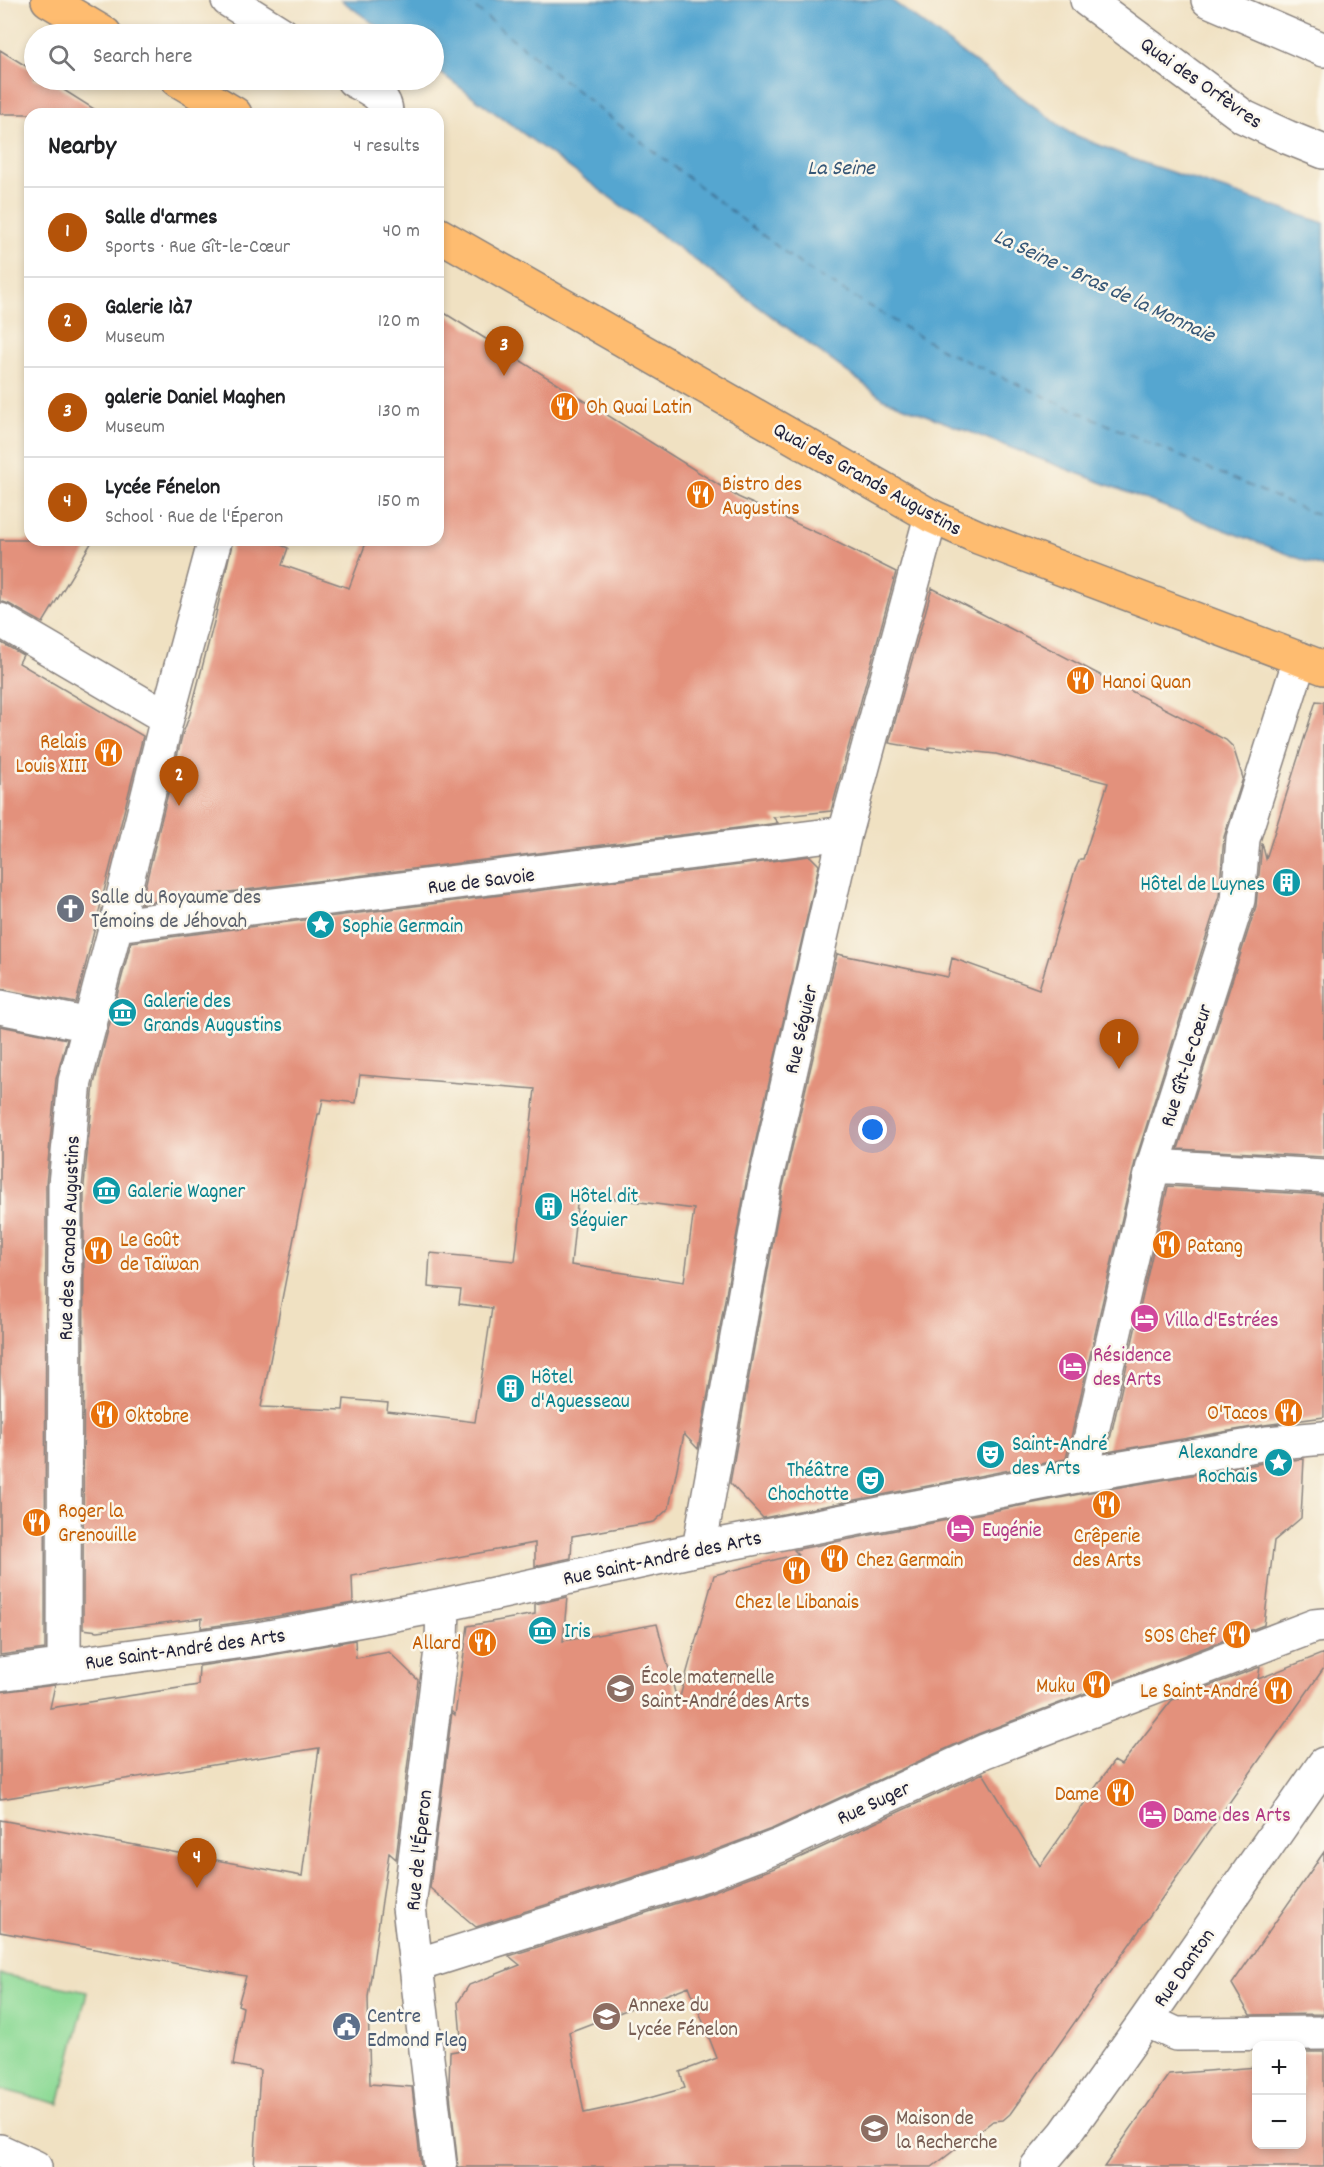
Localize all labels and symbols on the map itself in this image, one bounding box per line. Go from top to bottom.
street label: Quai des Orfèvres [1133,31,1268,138]
water label: La Seine [807,154,876,185]
water label: La Seine - Bras de la Monnaie [988,222,1221,353]
pin: 3 [484,326,524,376]
restaurant icon: Oh Quai Latin [549,390,581,422]
place label: Oh Quai Latin [586,394,692,424]
street label: Quai des Grands Augustins [767,416,966,545]
place label: Bistro des Augustins [722,471,802,525]
restaurant icon: Bistro des Augustins [685,479,717,511]
restaurant icon: Hanoi Quan [1065,665,1097,697]
place label: Hanoi Quan [1102,669,1191,699]
place label: Relais Louis XIII [16,729,87,783]
restaurant icon: Relais Louis XIII [92,737,124,769]
pin: 2 [160,756,198,806]
street label: Rue de Savoie [426,862,537,904]
building icon: Hôtel de Luynes [1270,867,1302,899]
place label: Hôtel de Luynes [1140,871,1265,901]
place label: Salle du Royaume des Témoins de Jéhovah [91,884,261,938]
church icon: Salle du Royaume des Témoins de Jéhovah [54,892,86,924]
place icon: Sophie Germain [305,909,337,941]
place label: Sophie Germain [342,913,463,943]
street label: Rue Séguier [778,982,828,1077]
place label: Galerie des Grands Augustins [143,988,282,1042]
museum icon: Galerie des Grands Augustins [106,996,138,1028]
street label: Rue Gît-le-Cœur [1154,1001,1222,1131]
pin: 1 [1100,1020,1138,1069]
your location [858,1115,887,1144]
street label: Rue des Grands Augustins [52,1135,90,1341]
museum icon: Galerie Wagner [90,1174,122,1206]
place label: Galerie Wagner [127,1178,245,1208]
place label: Hôtel dit Séguier [570,1183,639,1237]
building icon: Hôtel dit Séguier [533,1191,565,1223]
place label: Le Goût de Taïwan [120,1227,199,1281]
restaurant icon: Patang [1150,1229,1182,1261]
place label: Patang [1187,1233,1243,1263]
restaurant icon: Le Goût de Taïwan [83,1235,115,1267]
hotel icon: Villa d'Estrées [1128,1303,1160,1335]
place label: Villa d'Estrées [1165,1307,1279,1337]
place label: Résidence des Arts [1093,1342,1171,1396]
hotel icon: Résidence des Arts [1056,1350,1088,1382]
place label: Hôtel d'Aguesseau [531,1364,630,1418]
building icon: Hôtel d'Aguesseau [494,1372,526,1404]
restaurant icon: O'Tacos [1273,1396,1305,1428]
restaurant icon: Oktobre [88,1399,120,1431]
place label: O'Tacos [1207,1400,1268,1430]
place label: Oktobre [125,1403,189,1433]
place label: Saint-André des Arts [1012,1431,1107,1485]
theatre icon: Saint-André des Arts [975,1439,1007,1471]
place label: Alexandre Rochais [1178,1439,1258,1493]
place icon: Alexandre Rochais [1263,1447,1295,1479]
place label: Théâtre Chochotte [768,1457,849,1511]
theatre icon: Théâtre Chochotte [854,1465,886,1497]
restaurant icon: Crêperie des Arts [1091,1488,1123,1520]
place label: Roger la Grenouille [58,1498,137,1552]
restaurant icon: Roger la Grenouille [21,1506,53,1538]
hotel icon: Eugénie [945,1513,977,1545]
place label: Eugénie [982,1517,1042,1547]
place label: Crêperie des Arts [1073,1523,1141,1577]
street label: Rue Saint-André des Arts [561,1524,765,1596]
restaurant icon: Chez Germain [819,1543,851,1575]
place label: Chez Germain [856,1547,963,1577]
restaurant icon: Chez le Libanais [781,1554,813,1586]
place label: Chez le Libanais [735,1589,859,1619]
museum icon: Iris [527,1614,559,1646]
place label: Iris [564,1618,591,1648]
restaurant icon: SOS Chef [1221,1619,1253,1651]
street label: Rue Saint-André des Arts [83,1622,288,1680]
place label: SOS Chef [1144,1623,1217,1653]
restaurant icon: Allard [466,1626,498,1658]
place label: Allard [412,1630,461,1660]
place label: École maternelle Saint-André des Arts [641,1664,810,1718]
restaurant icon: Muku [1080,1669,1112,1701]
school or university icon: École maternelle Saint-André des Arts [604,1672,636,1704]
place label: Muku [1036,1673,1075,1703]
restaurant icon: Le Saint-André [1263,1674,1295,1706]
place label: Le Saint-André [1140,1678,1258,1708]
street label: Rue Suger [833,1775,916,1835]
restaurant icon: Dame [1104,1777,1136,1809]
place label: Dame [1055,1781,1099,1811]
street label: Rue de l'Éperon [400,1788,442,1912]
hotel icon: Dame des Arts [1136,1798,1168,1830]
place label: Dame des Arts [1173,1802,1291,1832]
pin: 4 [178,1838,216,1888]
street label: Rue Danton [1147,1923,1224,2014]
place label: Annexe du Lycée Fénelon [628,1992,738,2046]
school or university icon: Annexe du Lycée Fénelon [591,2000,623,2032]
place label: Centre Edmond Fleg [367,2003,467,2057]
public building icon: Centre Edmond Fleg [330,2011,362,2043]
place label: Maison de la Recherche [896,2105,998,2159]
school or university icon: Maison de la Recherche [859,2113,891,2145]

